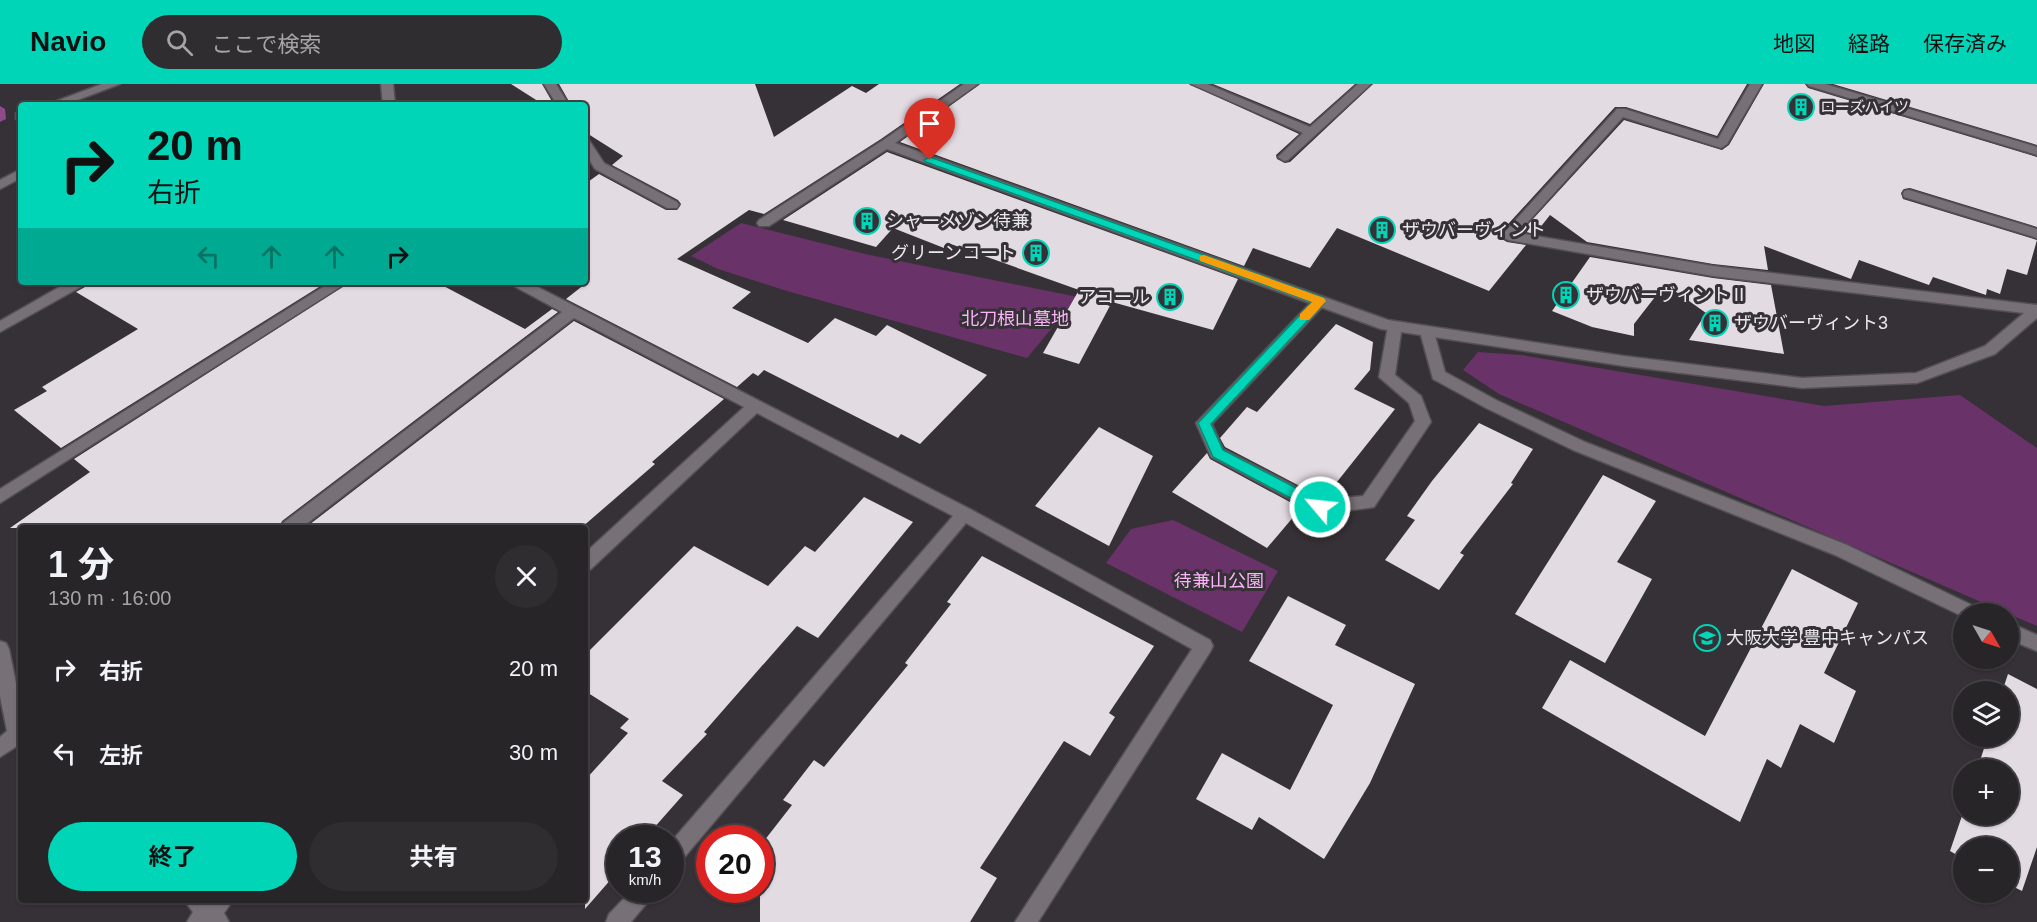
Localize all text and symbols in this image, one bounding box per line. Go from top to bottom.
search box [142,15,562,69]
text: Navio [30,26,106,57]
icon: search [163,26,196,59]
text: ここで検索 [211,32,321,57]
text: 地図 [1773,32,1815,55]
text: 経路 [1848,32,1890,55]
text: 保存済み [1923,32,2007,55]
building icon: ローズハイツ [1786,92,1816,122]
pin [904,98,955,160]
place label: ローズハイツ [1820,98,1909,115]
icon: arrive [913,107,946,140]
text: 20 m [147,122,243,169]
icon: right [48,126,126,204]
text: 右折 [147,178,201,208]
building icon: シャーメゾン待兼 [852,206,882,236]
place label: シャーメゾン待兼 [886,211,1029,231]
building icon: ザウバーヴィント [1367,215,1397,245]
place label: ザウバーヴィント [1402,220,1546,240]
building icon: グリーンコート [1021,238,1051,268]
icon: left [192,240,225,273]
icon: ahead [255,240,288,273]
icon: ahead [318,240,351,273]
icon: right [381,240,414,273]
place label: グリーンコート [891,243,1016,263]
building icon: ザウバーヴィントⅡ [1551,280,1581,310]
building icon: アコール [1155,282,1185,312]
place label: ザウバーヴィントⅡ [1586,285,1748,305]
place label: アコール [1078,287,1150,307]
building icon: ザウバーヴィント3 [1700,308,1730,338]
park label: 北刀根山墓地 [961,309,1069,329]
place label: ザウバーヴィント3 [1734,313,1888,333]
position arrow [1288,475,1352,539]
text: 1 分 [48,544,114,585]
button: close [495,545,558,608]
park label: 待兼山公園 [1174,571,1264,591]
text: 130 m · 16:00 [48,587,171,609]
north arrow [1953,603,2019,669]
map controls [1953,603,2019,903]
school or university icon: 大阪大学 豊中キャンパス [1692,623,1722,653]
place label: 大阪大学 豊中キャンパス [1726,628,1929,648]
icon: right [48,653,81,686]
text: 20 m [509,656,558,681]
text: 右折 [99,659,143,684]
button: layers [1953,681,2019,747]
icon: left [48,737,81,770]
text: 30 m [509,740,558,765]
text: 左折 [99,743,143,768]
button: + [1953,759,2019,825]
button: 終了 [48,822,297,891]
button: 共有 [309,822,558,891]
speed limit sign: 20 [696,825,774,903]
button: − [1953,837,2019,903]
text: 13 [628,840,662,873]
text: km/h [629,871,661,888]

